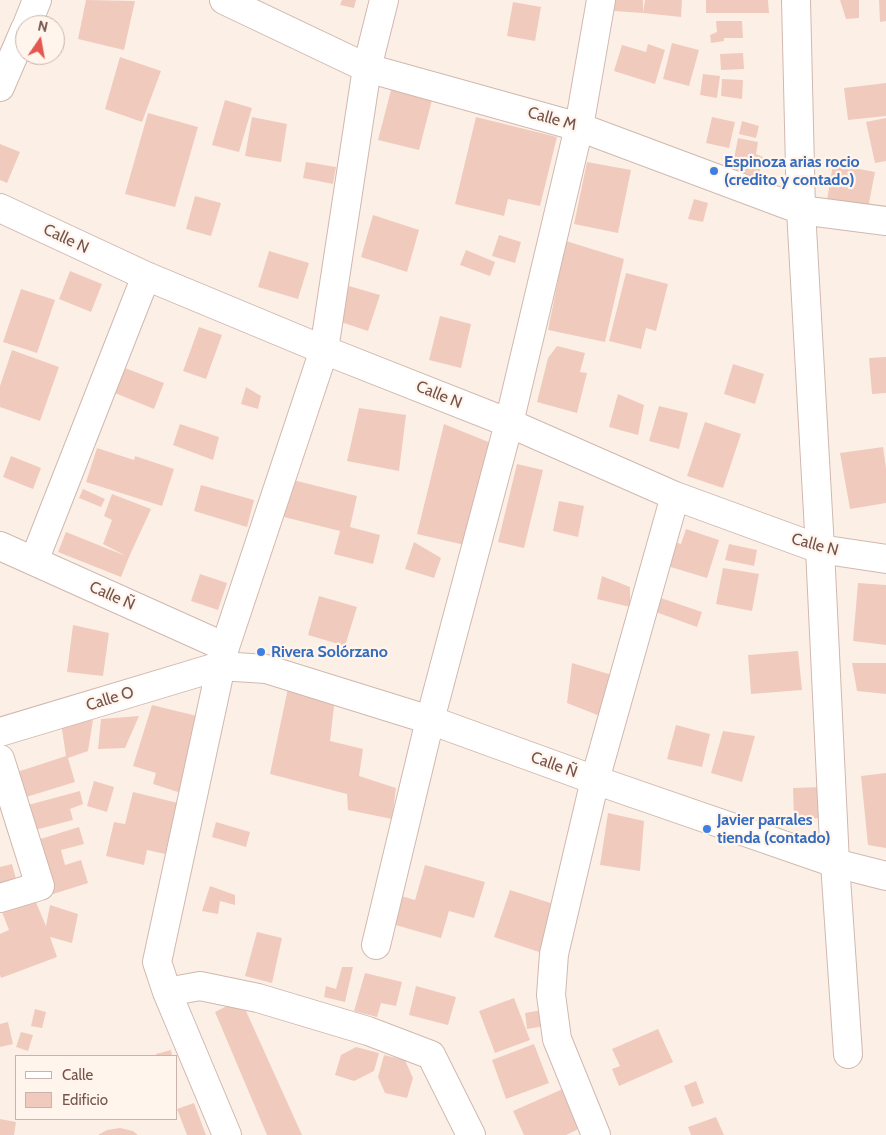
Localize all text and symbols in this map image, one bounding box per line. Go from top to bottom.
north arrow [15,15,65,65]
text: N [36,16,50,36]
street label: Calle M [525,103,579,135]
place label: Espinoza arias rocio (credito y contado) [724,152,860,190]
marker: Espinoza arias rocio (credito y contado) [708,165,720,177]
street label: Calle N [40,220,92,258]
street label: Calle N [413,377,465,413]
street label: Calle N [789,530,841,560]
street label: Calle Ñ [86,577,138,615]
place label: Rivera Solórzano [271,642,388,662]
marker: Rivera Solórzano [255,646,267,658]
street label: Calle O [84,683,136,715]
street label: Calle Ñ [528,748,580,782]
place label: Javier parrales tienda (contado) [717,810,830,848]
marker: Javier parrales tienda (contado) [701,823,713,835]
legend [15,1055,178,1120]
text: Calle [62,1066,93,1084]
text: Edificio [62,1091,108,1109]

